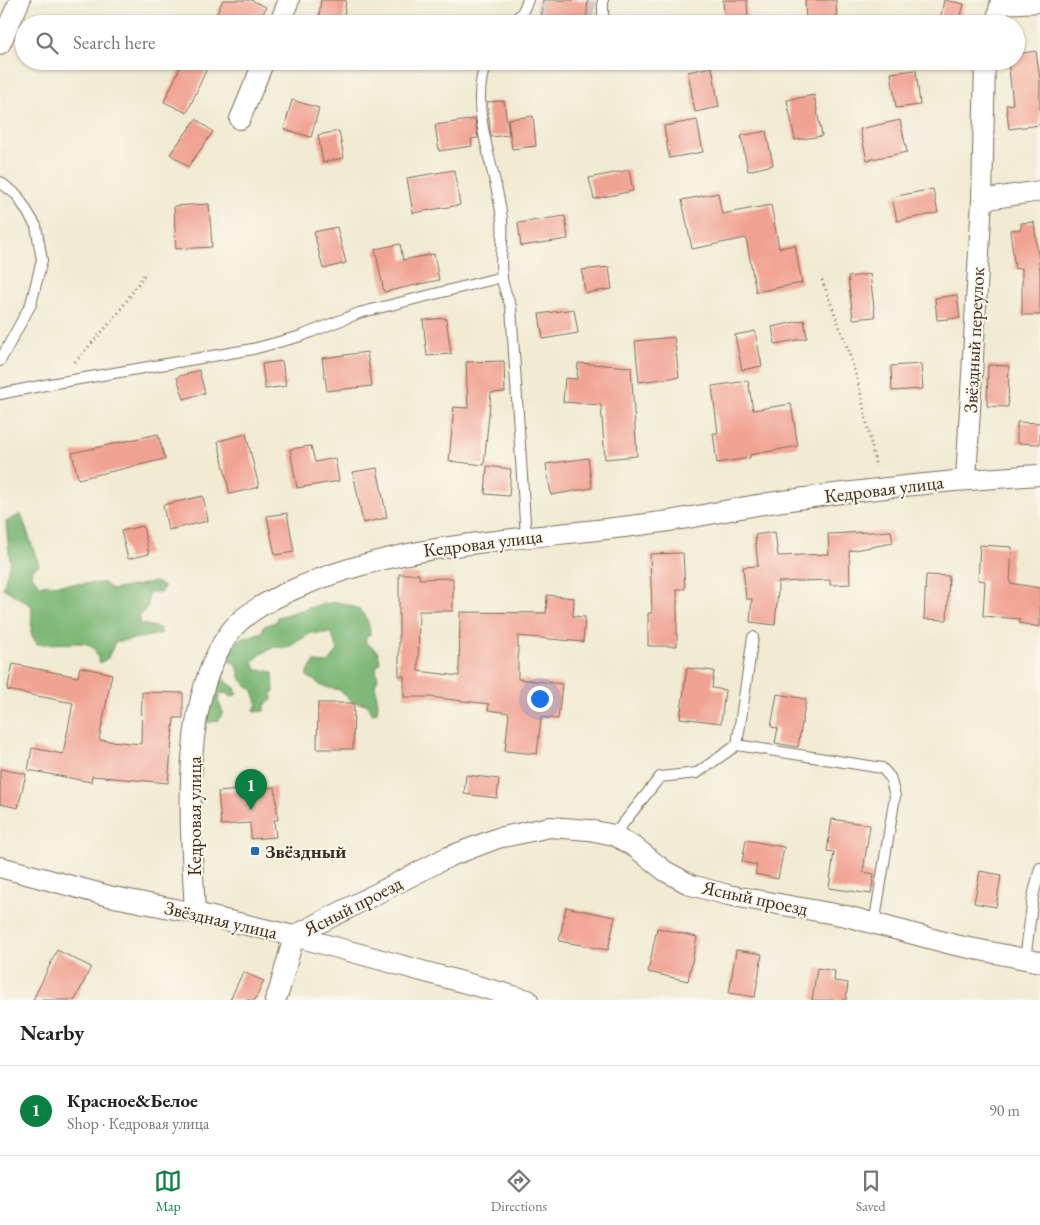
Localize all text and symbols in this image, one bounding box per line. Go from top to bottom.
search box [15,15,1025,70]
icon: search [33,29,61,57]
text: Search here [73,30,155,55]
street label: Звёздный переулок [958,267,990,413]
street label: Кедровая улица [823,469,945,509]
street label: Кедровая улица [422,523,544,563]
your location [527,686,553,712]
street label: Кедровая улица [182,756,207,876]
pin: 1 [235,769,267,810]
place label: Звёздный [265,839,346,864]
marker: Звёздный [249,845,261,857]
street label: Ясный проезд [299,870,407,942]
street label: Ясный проезд [699,874,810,921]
street label: Звёздная улица [162,895,280,945]
text: Nearby [20,1019,84,1046]
text: Красное&Белое [67,1088,198,1113]
text: 1 [32,1100,40,1121]
text: 90 m [989,1100,1020,1121]
text: Shop · Кедровая улица [67,1113,209,1134]
tab: Map [154,1167,182,1215]
tab: Directions [491,1167,547,1215]
tab: Saved [856,1167,886,1215]

